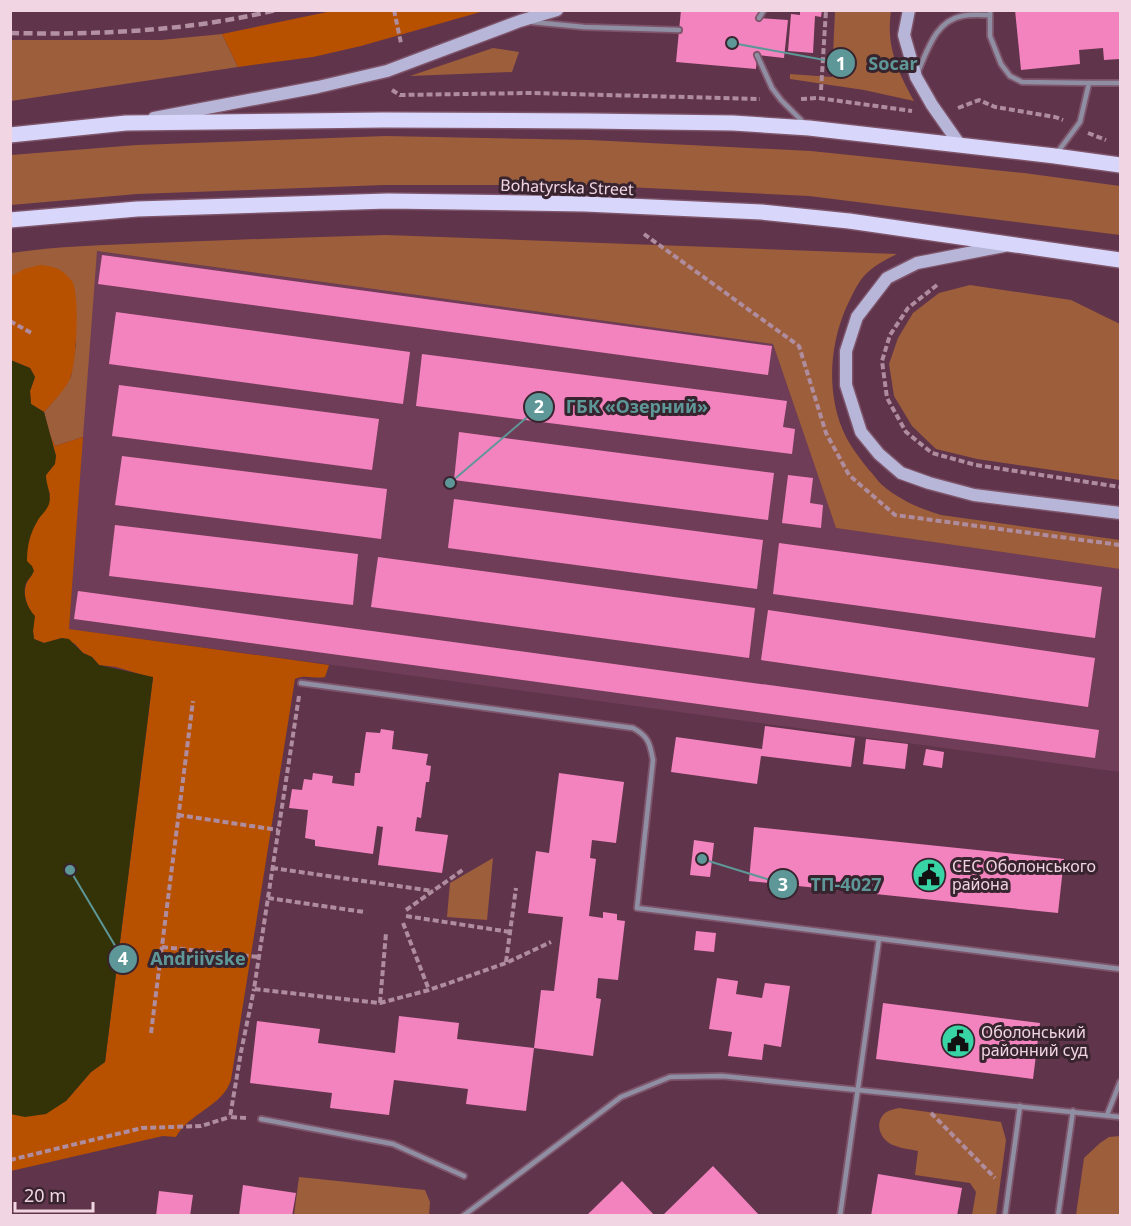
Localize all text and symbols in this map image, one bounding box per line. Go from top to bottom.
callout: Socar [826,45,929,81]
text: 1 [836,51,846,75]
text: Socar [868,51,918,75]
street label: Bohatyrska Street [500,174,634,200]
callout: ГБК «Озерний» [524,389,721,425]
text: 2 [534,394,544,418]
text: ГБК «Озерний» [566,394,708,418]
place label: СЕС Оболонського района [952,855,1096,895]
public building icon: СЕС Оболонського района [911,857,947,893]
callout: ТП-4027 [768,866,894,902]
text: 3 [778,872,788,896]
text: ТП-4027 [810,872,882,896]
callout: Andriivske [108,941,258,977]
text: 4 [118,946,128,970]
text: Andriivske [150,946,246,970]
place label: Оболонський районний суд [981,1021,1088,1061]
public building icon: Оболонський районний суд [940,1023,976,1059]
scale bar [15,1175,93,1213]
text: 20 m [24,1183,66,1207]

